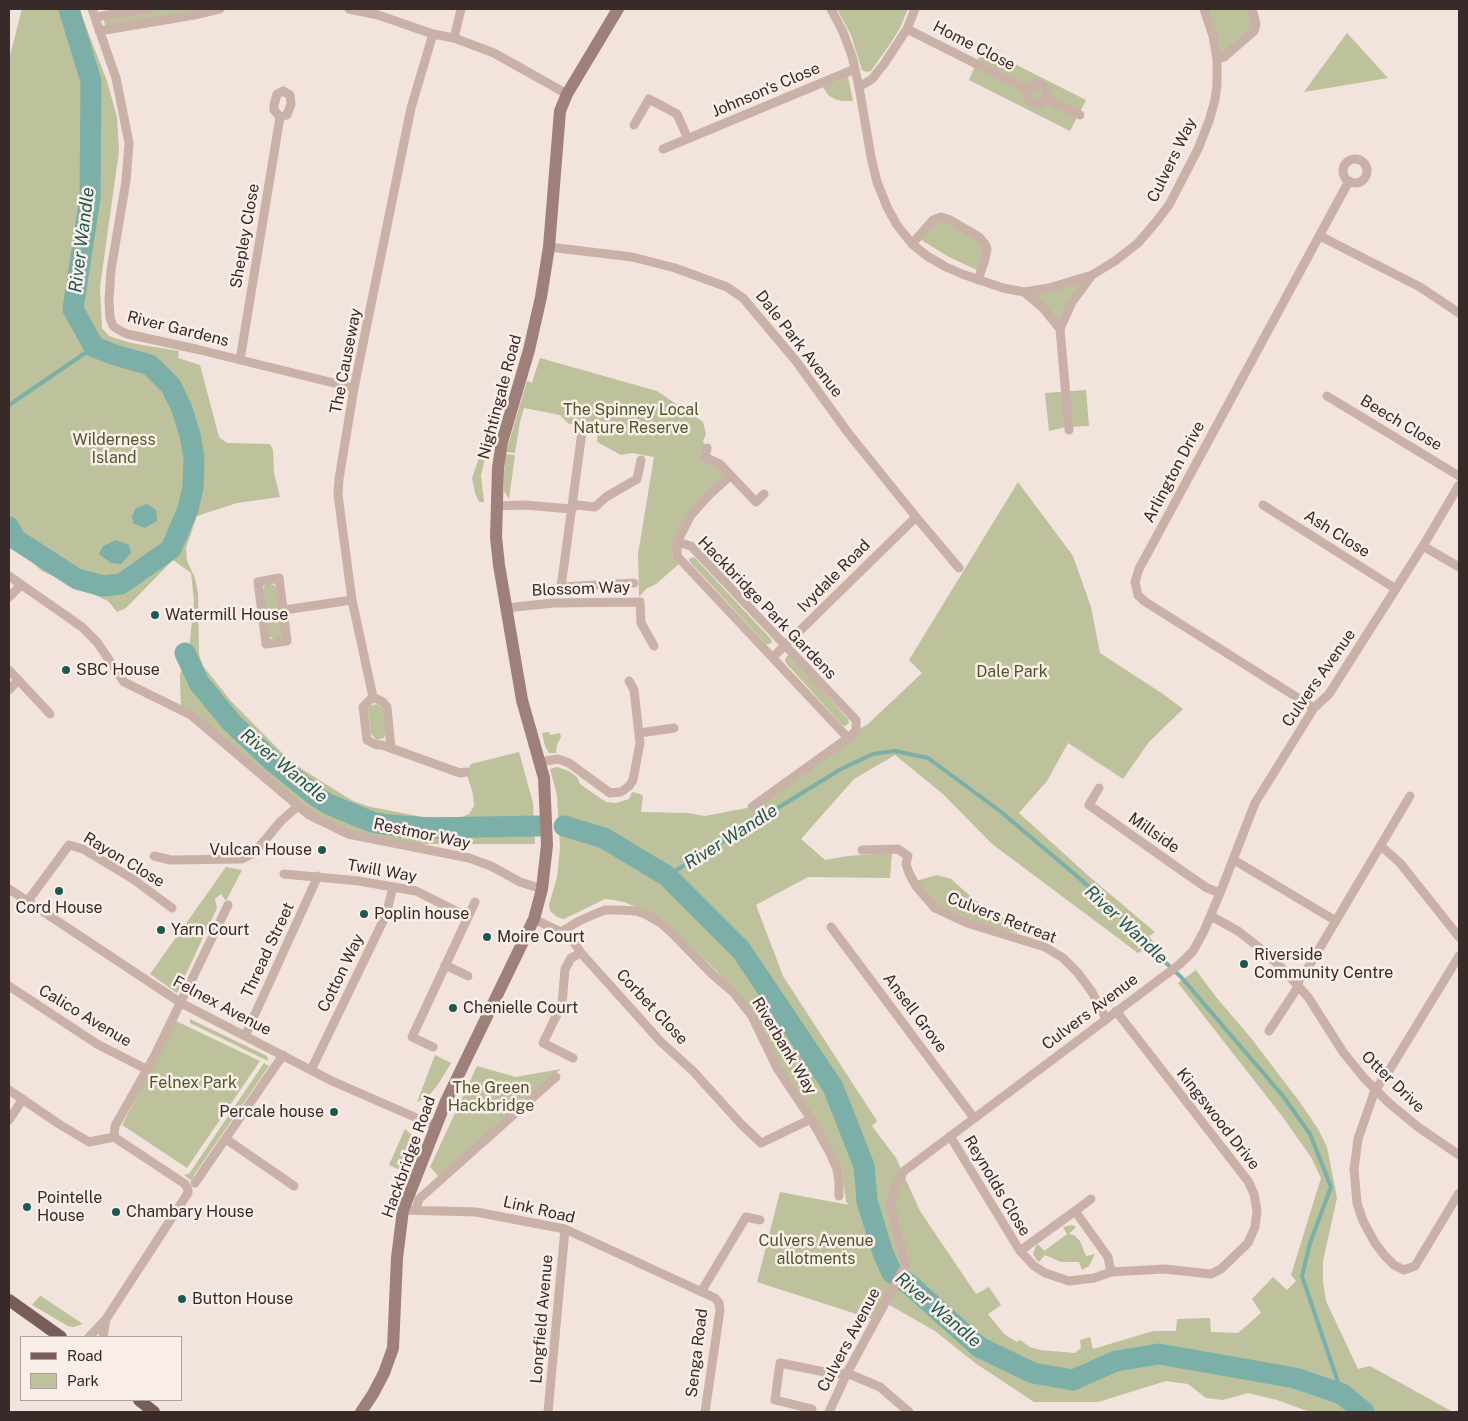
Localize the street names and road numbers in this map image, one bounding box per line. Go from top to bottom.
street label: Home Close [930,17,1018,75]
street label: Johnson's Close [709,59,823,121]
street label: Culvers Way [1143,115,1201,205]
street label: Shepley Close [226,182,264,290]
street label: Dale Park Avenue [751,287,847,401]
street label: River Gardens [125,307,231,351]
street label: The Causeway [326,307,366,415]
street label: Nightingale Road [474,333,526,461]
street label: Beech Close [1357,391,1445,455]
street label: Arlington Drive [1139,418,1209,526]
street label: Ash Close [1301,506,1373,562]
street label: Hackbridge Park Gardens [694,533,840,683]
street label: Ivydale Road [794,536,874,616]
street label: Blossom Way [531,578,631,600]
street label: Culvers Avenue [1278,625,1360,731]
street label: Millside [1125,808,1183,858]
street label: Restmor Way [372,814,472,854]
street label: Rayon Close [80,828,168,892]
street label: Twill Way [346,855,418,887]
street label: Culvers Retreat [945,888,1059,948]
street label: Thread Street [238,899,298,1001]
street label: Cotton Way [314,931,368,1015]
street label: Corbet Close [612,965,692,1049]
street label: Ansell Grove [879,969,951,1057]
street label: Culvers Avenue [1038,970,1142,1054]
street label: Felnex Avenue [170,972,274,1040]
street label: Calico Avenue [35,981,135,1051]
street label: Riverbank Way [747,994,821,1098]
street label: Otter Drive [1357,1047,1429,1117]
street label: Kingswood Drive [1172,1064,1264,1174]
street label: Hackbridge Road [378,1093,440,1221]
street label: Reynolds Close [959,1132,1035,1240]
street label: Link Road [501,1192,577,1228]
street label: Longfield Avenue [527,1254,557,1384]
street label: Culvers Avenue [814,1285,884,1395]
street label: Senga Road [682,1307,712,1399]

